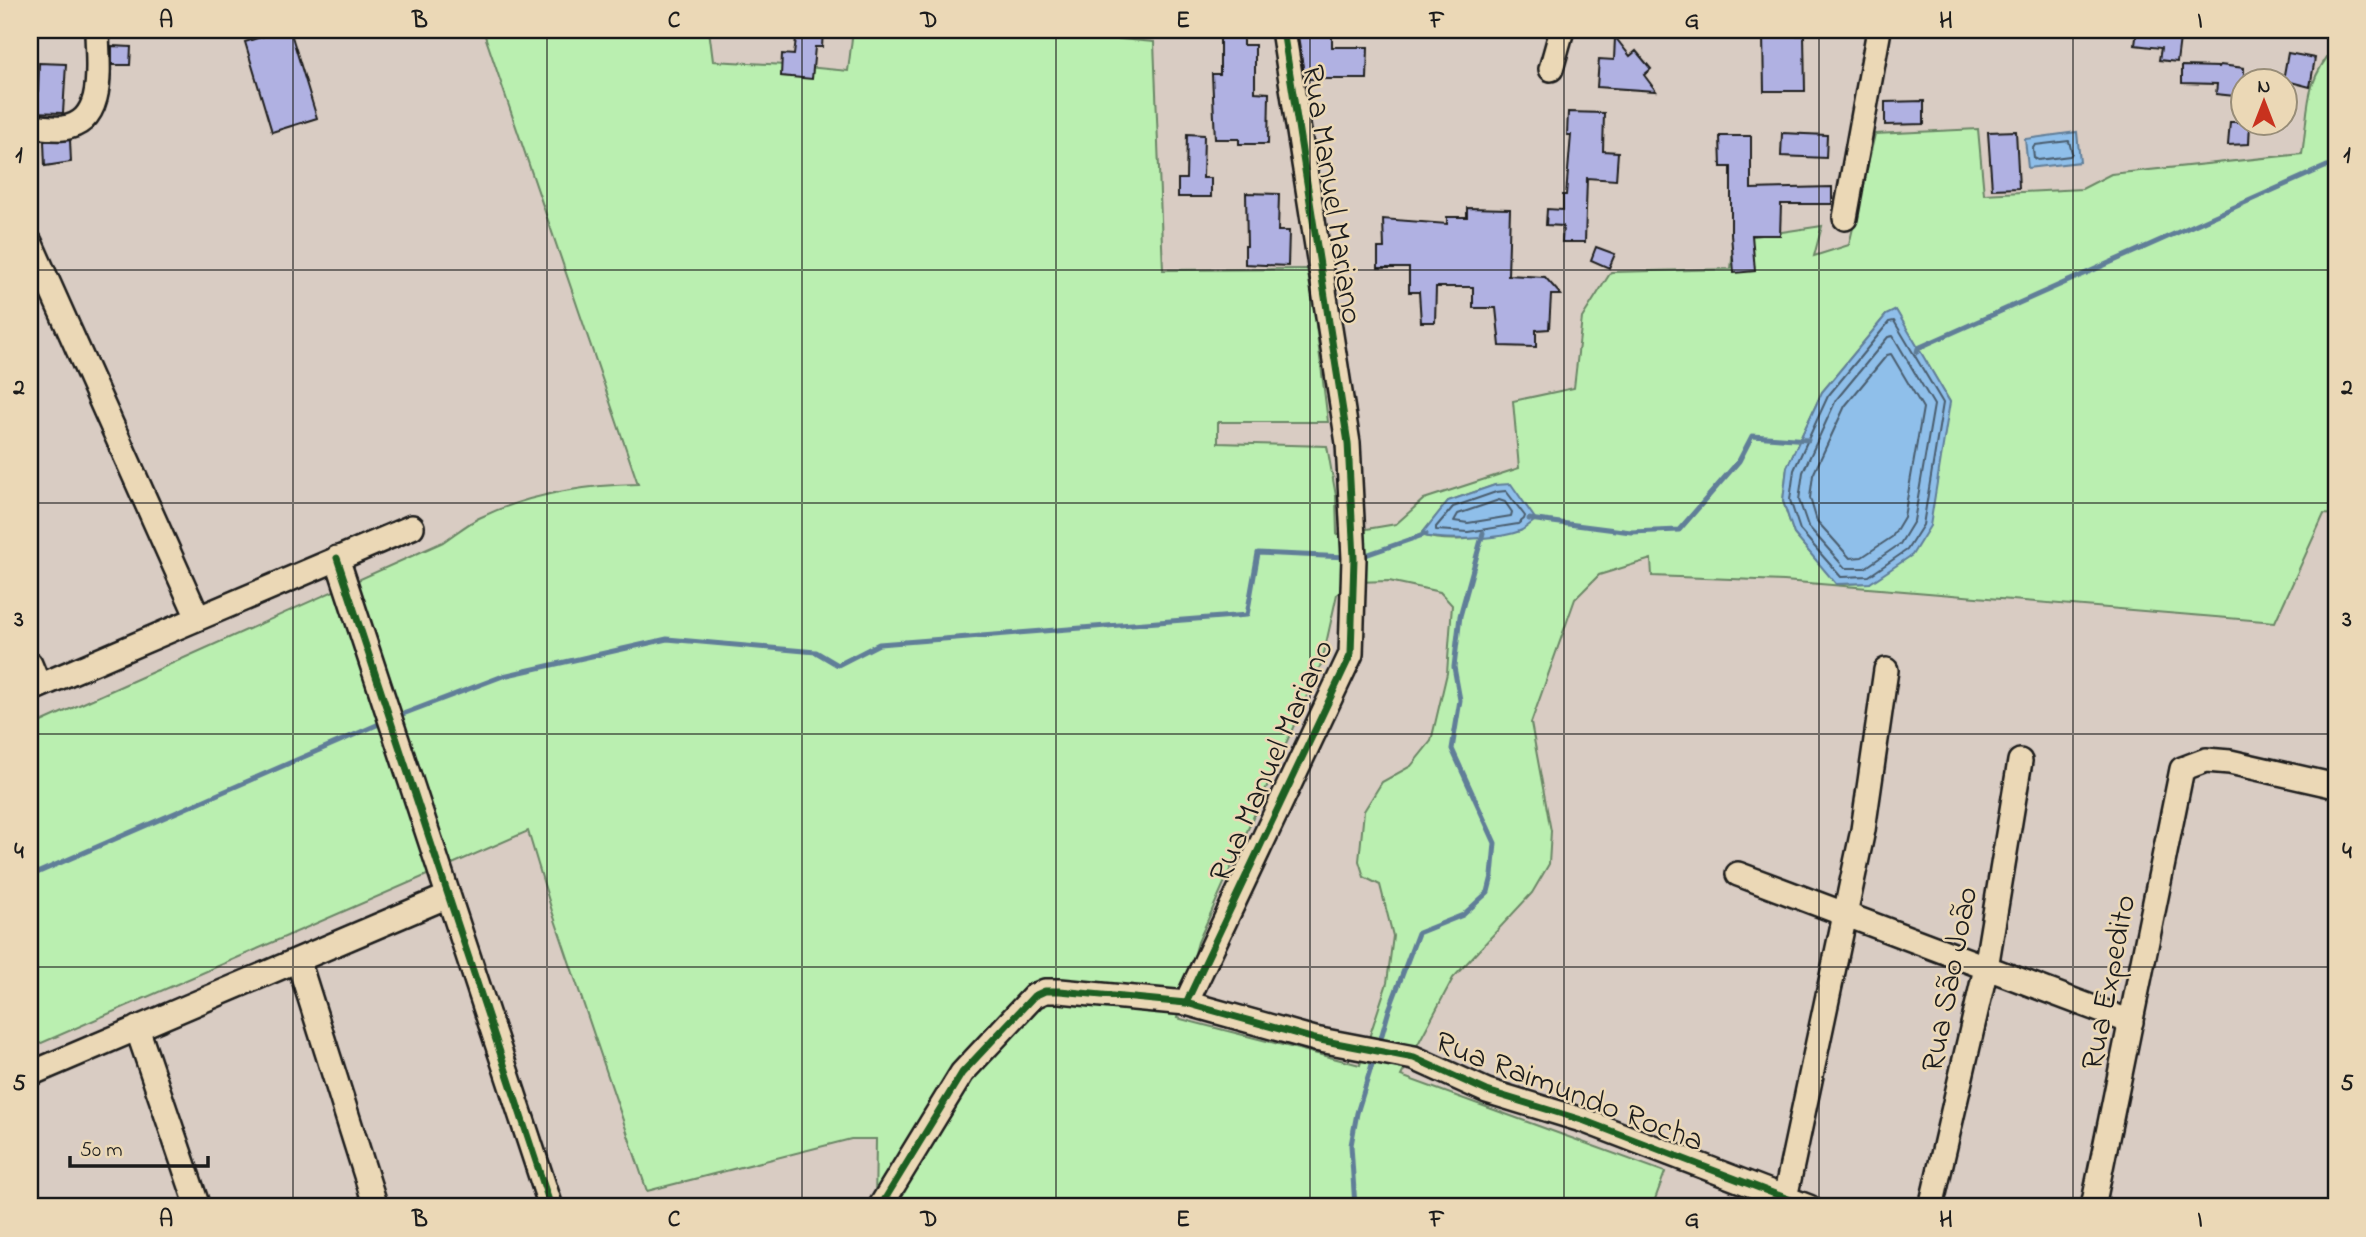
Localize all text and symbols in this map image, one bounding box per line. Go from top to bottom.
text: A [159,5,173,38]
text: B [411,5,428,38]
text: C [668,5,681,38]
text: D [920,5,937,38]
text: E [1176,5,1190,38]
text: F [1429,5,1445,38]
text: G [1685,5,1699,38]
text: H [1939,5,1953,38]
text: I [2197,5,2203,38]
street label: Rua Manuel Mariano [1287,62,1374,327]
north arrow [2230,66,2300,136]
text: N [2258,74,2271,101]
text: 1 [15,140,23,173]
text: 1 [2343,140,2351,173]
text: 2 [12,372,25,405]
text: 2 [2340,372,2353,405]
text: 3 [13,604,24,637]
text: 3 [2341,604,2352,637]
street label: Rua Manuel Mariano [1199,632,1348,891]
text: 4 [14,836,24,869]
text: 4 [2342,836,2352,869]
street label: Rua São João [1910,883,1992,1076]
street label: Rua Expedito [2070,891,2150,1074]
street label: Rua Raimundo Rocha [1428,1020,1710,1166]
text: 5 [12,1068,26,1101]
text: 5 [2340,1068,2354,1101]
scale bar [70,1125,208,1169]
text: 50 m [80,1136,123,1166]
text: A [159,1204,173,1237]
text: B [411,1204,428,1237]
text: C [668,1204,681,1237]
text: D [920,1204,937,1237]
text: E [1176,1204,1190,1237]
text: F [1429,1204,1445,1237]
text: G [1685,1204,1699,1237]
text: H [1939,1204,1953,1237]
text: I [2197,1204,2203,1237]

